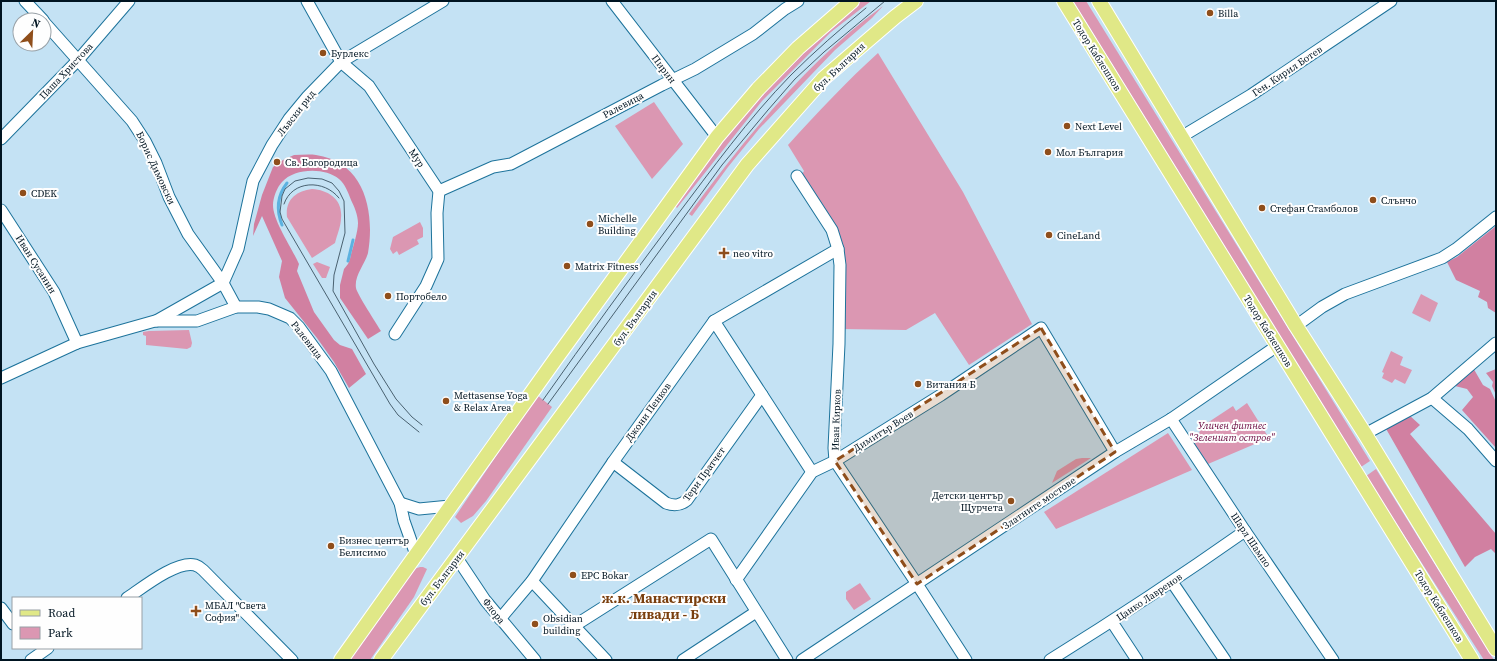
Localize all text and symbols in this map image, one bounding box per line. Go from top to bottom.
place label: Billa [1218,7,1239,20]
marker: Billa [1205,8,1215,18]
north arrow [12,12,52,52]
text: N [29,15,43,32]
street label: Тодор Каблешков [1070,17,1124,93]
street label: Паша Христова [36,39,96,102]
street label: бул. България [810,40,868,94]
street label: Ген. Кирил Ботев [1249,43,1325,99]
place label: Бурлекс [331,47,369,60]
marker: Бурлекс [318,48,328,58]
street label: Пирин [649,52,679,86]
street label: Лъвски рид [274,87,318,139]
street label: Ралевица [600,88,647,121]
place label: Next Level [1075,120,1122,133]
marker: Next Level [1062,121,1072,131]
street label: Борис Димовски [133,129,179,207]
street label: Мур [406,146,428,170]
place label: Мол България [1056,146,1123,159]
marker: Мол България [1043,147,1053,157]
place label: Св. Богородица [285,156,359,169]
marker: Св. Богородица [272,157,282,167]
place label: CDEK [31,187,57,200]
marker: CDEK [18,188,28,198]
place label: Слънчо [1381,194,1417,207]
marker: Слънчо [1368,195,1378,205]
place label: Стефан Стамболов [1270,202,1358,215]
marker: Стефан Стамболов [1257,203,1267,213]
place label: Michelle Building [598,212,637,237]
marker: Michelle Building [585,219,595,229]
place label: CineLand [1057,229,1100,242]
marker: CineLand [1044,230,1054,240]
street label: Иван Сусанин [13,232,59,296]
marker: neo vitro [718,247,730,259]
place label: neo vitro [733,247,773,260]
place label: Matrix Fitness [575,260,639,273]
marker: Matrix Fitness [562,261,572,271]
street label: бул. България [610,287,660,349]
place label: Портобело [396,290,448,303]
marker: Портобело [383,291,393,301]
street label: Тодор Каблешков [1241,293,1295,369]
street label: Ралевица [288,318,326,362]
place label: Витания Б [926,378,976,391]
marker: Витания Б [913,379,923,389]
street label: Джони Пенков [622,380,674,444]
place label: Mettasense Yoga & Relax Area [454,389,528,414]
street label: Иван Кирков [828,389,844,451]
marker: Mettasense Yoga & Relax Area [441,396,451,406]
street label: Димитър Воев [850,407,916,455]
park label: Уличен фитнес "Зеленият остров" [1189,419,1276,444]
street label: Тери Пратчет [680,444,729,504]
street label: Златните мостове [1000,474,1078,532]
place label: Детски център Щурчета [932,489,1004,514]
marker: Детски център Щурчета [1006,496,1016,506]
street label: Шарл Шампо [1228,510,1274,570]
place label: Бизнес център Белисимо [339,534,409,559]
marker: Бизнес център Белисимо [326,541,336,551]
street label: бул. България [417,548,467,608]
street label: Тодор Каблешков [1412,568,1466,644]
place label: EPC Bokar [581,569,629,582]
marker: EPC Bokar [568,570,578,580]
street label: Цанко Лавренов [1114,570,1184,624]
district label: ж.к. Манастирски ливади - Б [602,588,726,624]
street label: Флора [480,596,509,627]
legend [12,597,142,649]
place label: МБАЛ "Света София" [205,599,267,624]
text: Road [48,605,75,621]
marker: МБАЛ "Света София" [190,605,202,617]
place label: Obsidian building [543,612,583,637]
marker: Obsidian building [530,619,540,629]
text: Park [48,625,73,641]

